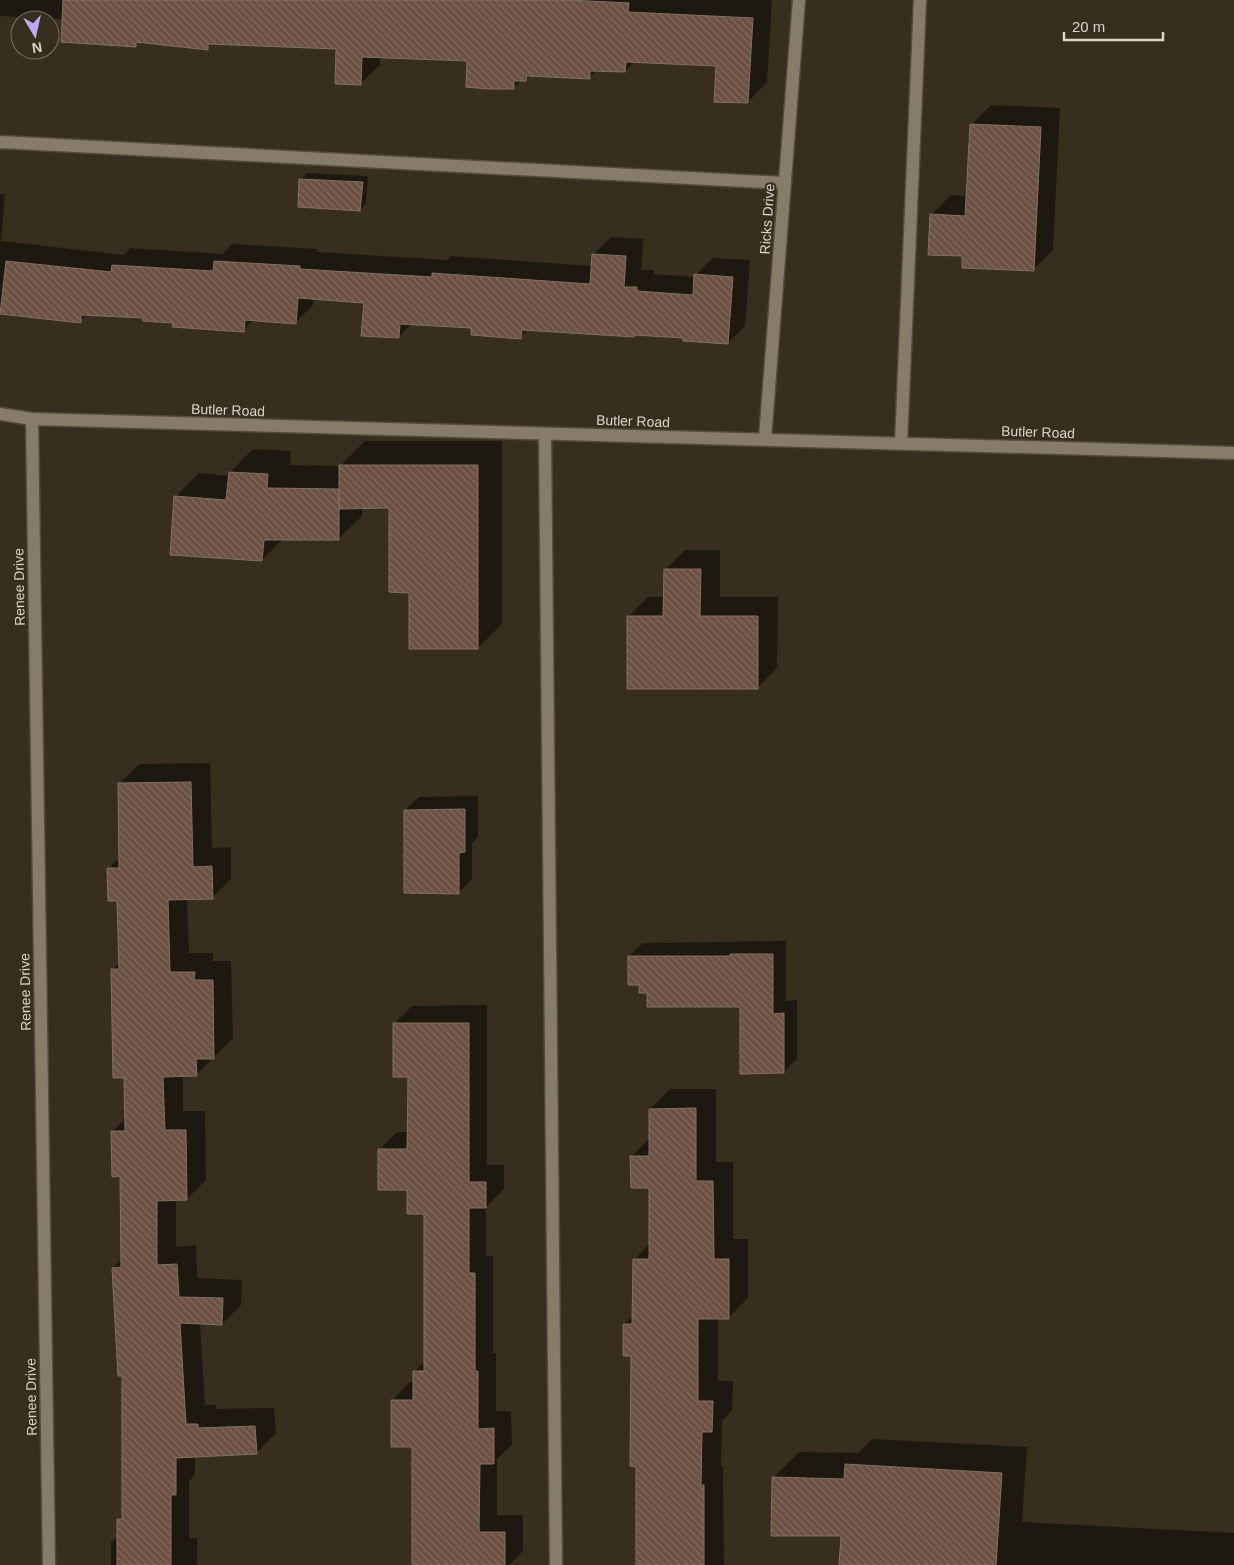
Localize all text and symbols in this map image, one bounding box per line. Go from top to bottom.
north arrow [10,10,60,60]
scale bar [1064,10,1163,42]
text: 20 m [1072,18,1105,35]
text: N [31,39,43,57]
street label: Ricks Drive [757,183,777,255]
street label: Butler Road [191,401,265,419]
street label: Butler Road [596,412,670,430]
street label: Butler Road [1001,423,1075,441]
street label: Renee Drive [10,548,28,626]
street label: Renee Drive [16,953,34,1031]
street label: Renee Drive [22,1358,40,1436]

